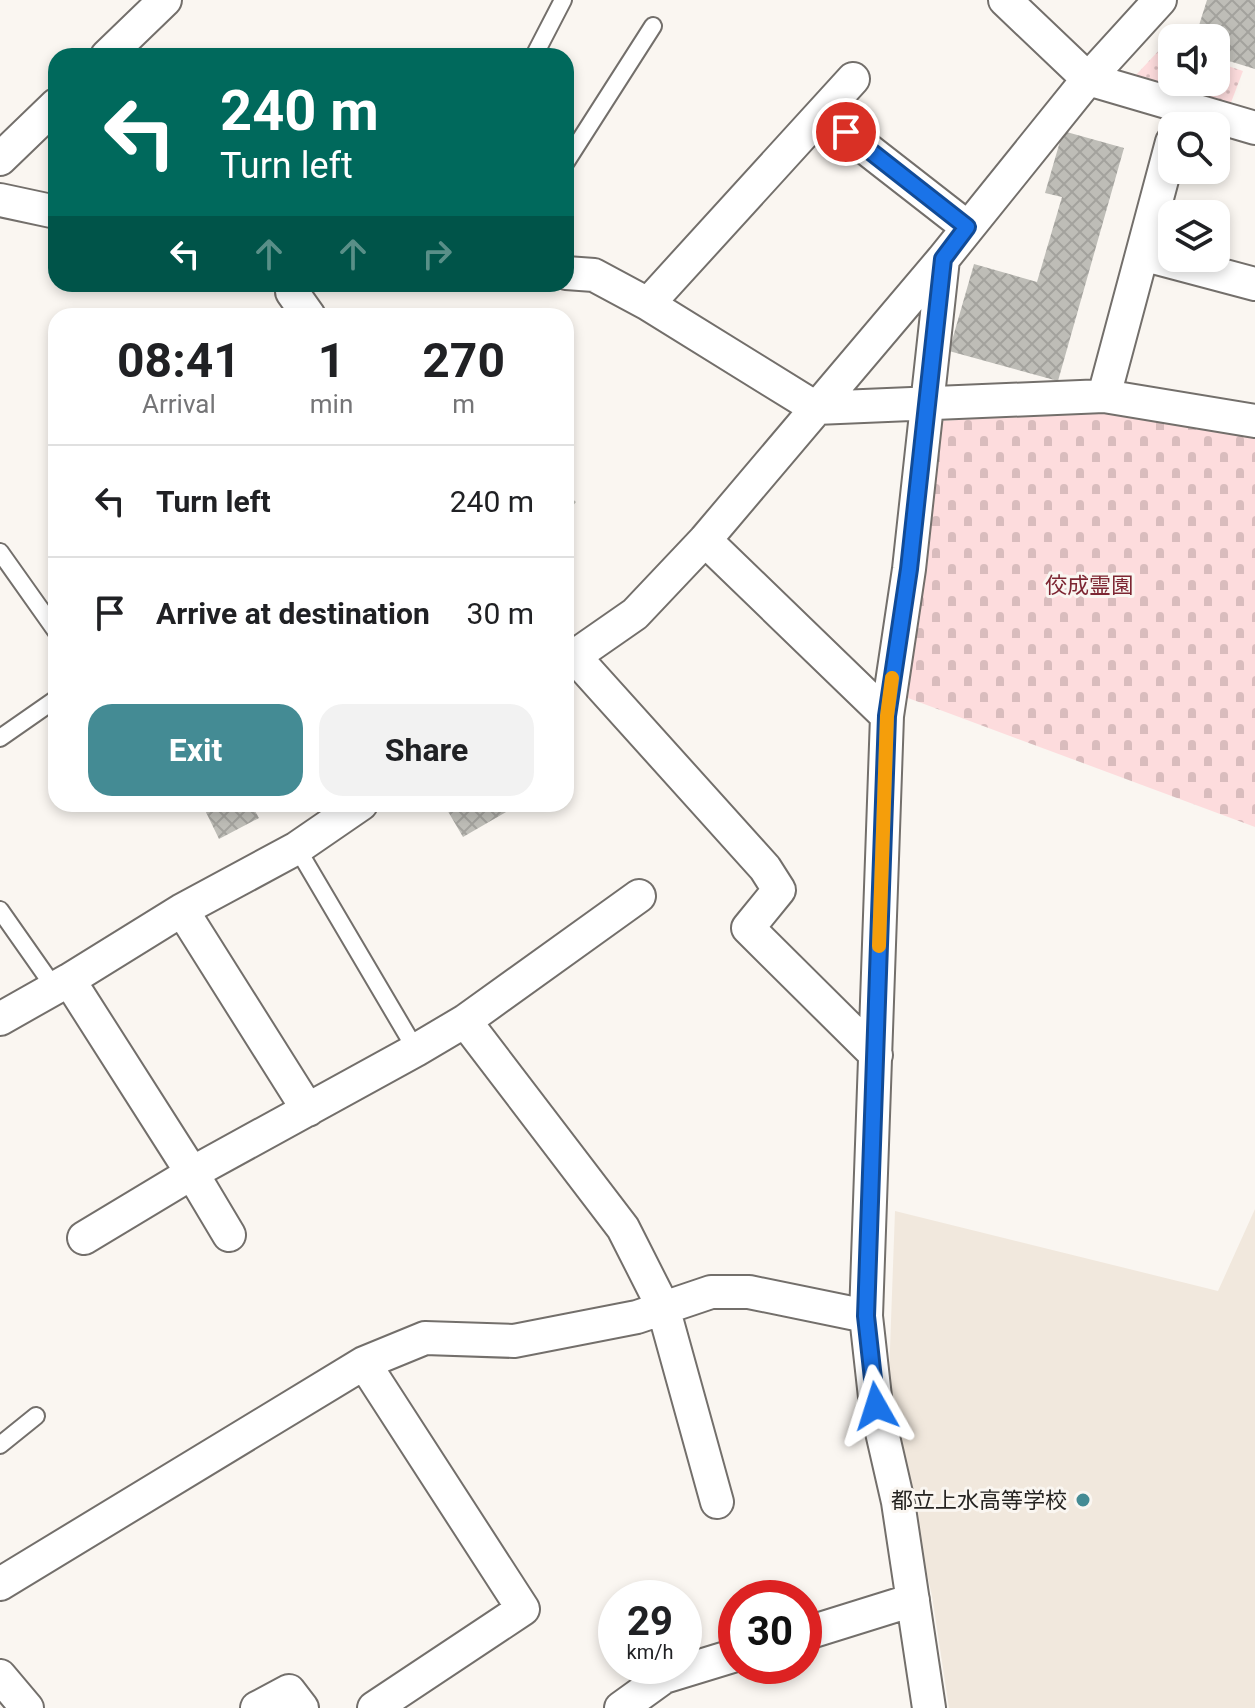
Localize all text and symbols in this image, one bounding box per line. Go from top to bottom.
map controls [1158,24,1230,272]
button: sound [1158,24,1230,96]
text: 240 m [220,78,379,144]
icon: left [88,80,192,184]
pin [812,98,880,166]
icon: arrive [824,110,868,154]
button: search [1158,112,1230,184]
text: Turn left [220,145,353,187]
button: layers [1158,200,1230,272]
icon: left [163,232,207,276]
icon: ahead [247,232,291,276]
icon: ahead [331,232,375,276]
icon: right [415,232,459,276]
text: 08:41 [117,332,241,389]
text: 1 [318,332,345,389]
text: 270 [422,332,505,389]
text: Arrival [142,389,216,419]
text: min [310,389,353,419]
text: m [452,389,475,419]
icon: left [88,479,132,523]
text: Turn left [156,484,271,519]
text: 240 m [450,484,534,519]
park label: 佼成霊園 [1045,573,1133,598]
icon: arrive [88,591,132,635]
text: Arrive at destination [156,596,430,631]
text: 30 m [467,596,534,631]
button: Exit [88,704,303,796]
button: Share [319,704,534,796]
position arrow [834,1364,918,1448]
place label: 都立上水高等学校 [891,1488,1067,1513]
marker: 都立上水高等学校 [1074,1491,1092,1509]
speed limit sign: 30 [718,1580,822,1684]
text: 29 [627,1598,673,1645]
text: km/h [627,1640,673,1664]

